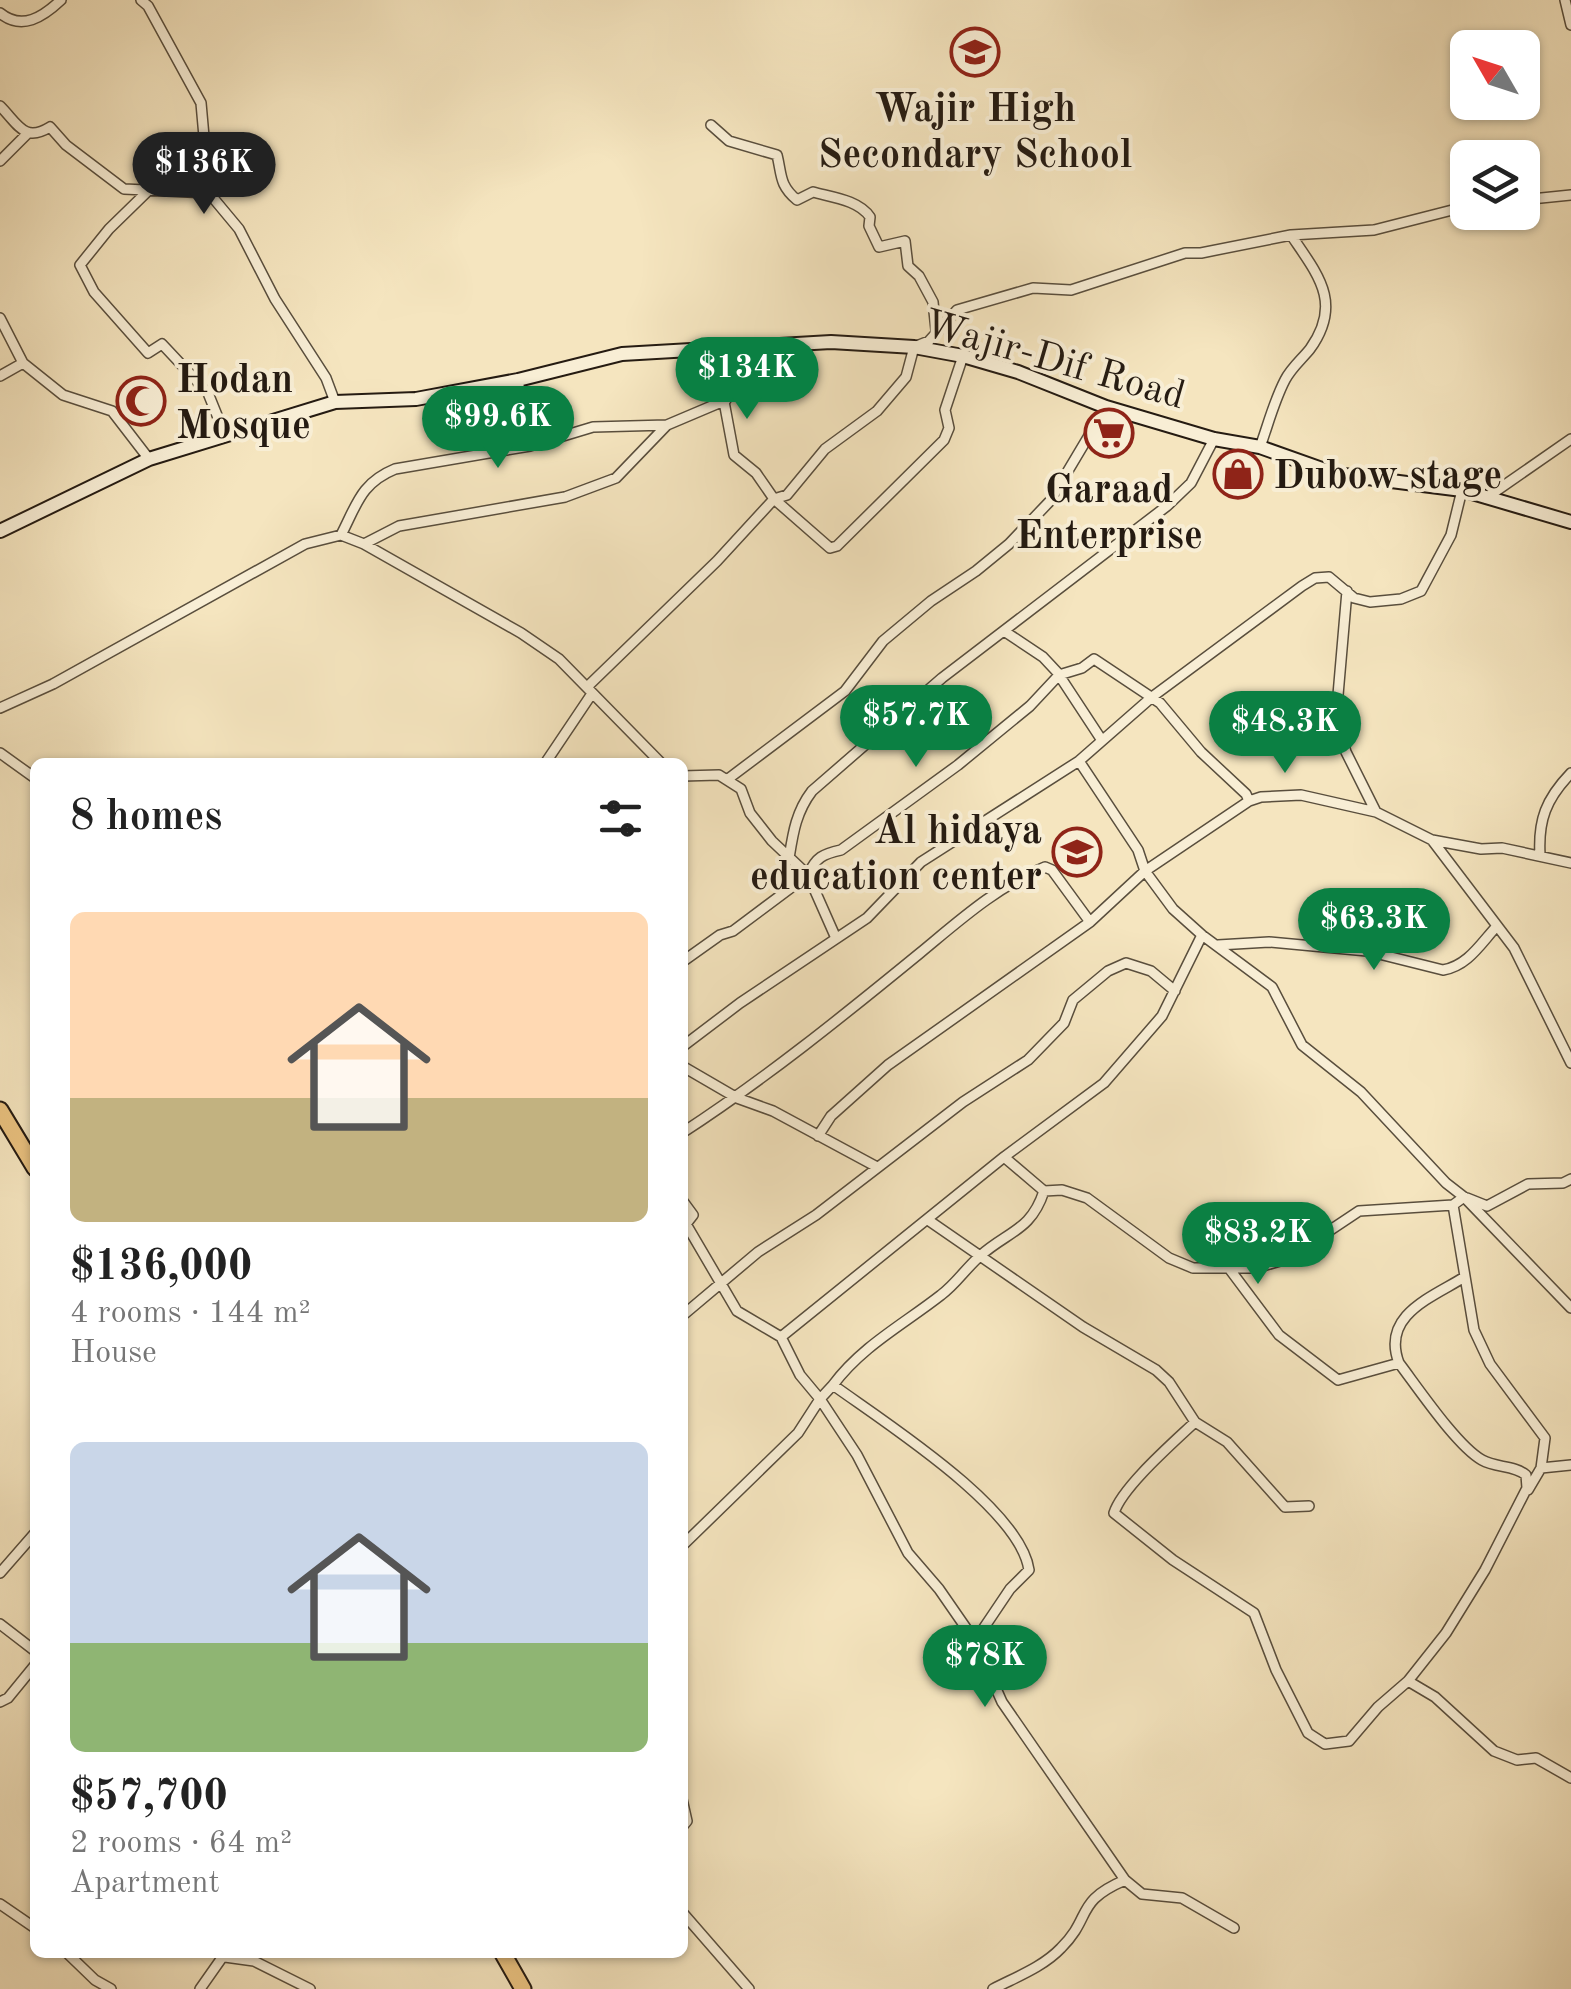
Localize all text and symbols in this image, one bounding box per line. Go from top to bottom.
school or university icon: Wajir High Secondary School [949,26,1001,78]
north arrow [1450,30,1540,120]
map controls [1450,30,1540,230]
place label: Wajir High Secondary School [818,91,1132,177]
pin: $136K [134,132,274,217]
button: layers [1450,140,1540,230]
text: $136K [155,148,253,180]
street label: Wajir-Dif Road [919,305,1189,418]
pin: $134K [677,337,817,422]
text: $134K [698,353,796,385]
place label: Hodan Mosque [176,362,311,448]
mosque icon: Hodan Mosque [115,375,167,427]
pin: $99.6K [417,386,579,471]
text: $99.6K [444,402,552,434]
supermarket icon: Garaad Enterprise [1083,407,1135,459]
shop icon: Dubow stage [1212,448,1264,500]
place label: Dubow stage [1273,458,1502,498]
place label: Garaad Enterprise [1015,472,1203,558]
pin: $57.7K [835,685,997,770]
pin: $48.3K [1204,691,1366,776]
text: $57.7K [862,701,970,733]
text: $48.3K [1231,707,1339,739]
icon: filters [593,791,648,846]
text: 8 homes [70,797,222,839]
place label: Al hidaya education center [750,813,1042,899]
school or university icon: Al hidaya education center [1051,826,1103,878]
pin: $63.3K [1293,888,1455,973]
text: $63.3K [1320,904,1428,936]
icon: home [269,977,449,1157]
pin: $83.2K [1177,1202,1339,1287]
text: $83.2K [1204,1218,1312,1250]
text: $136,000 [70,1247,252,1289]
text: 4 rooms · 144 m² [70,1298,311,1330]
text: House [70,1338,157,1370]
icon: home [269,1507,449,1687]
pin: $78K [926,1625,1044,1710]
text: $78K [945,1641,1025,1673]
text: $57,700 [70,1777,228,1819]
text: 2 rooms · 64 m² [70,1828,292,1860]
text: Apartment [70,1868,220,1900]

